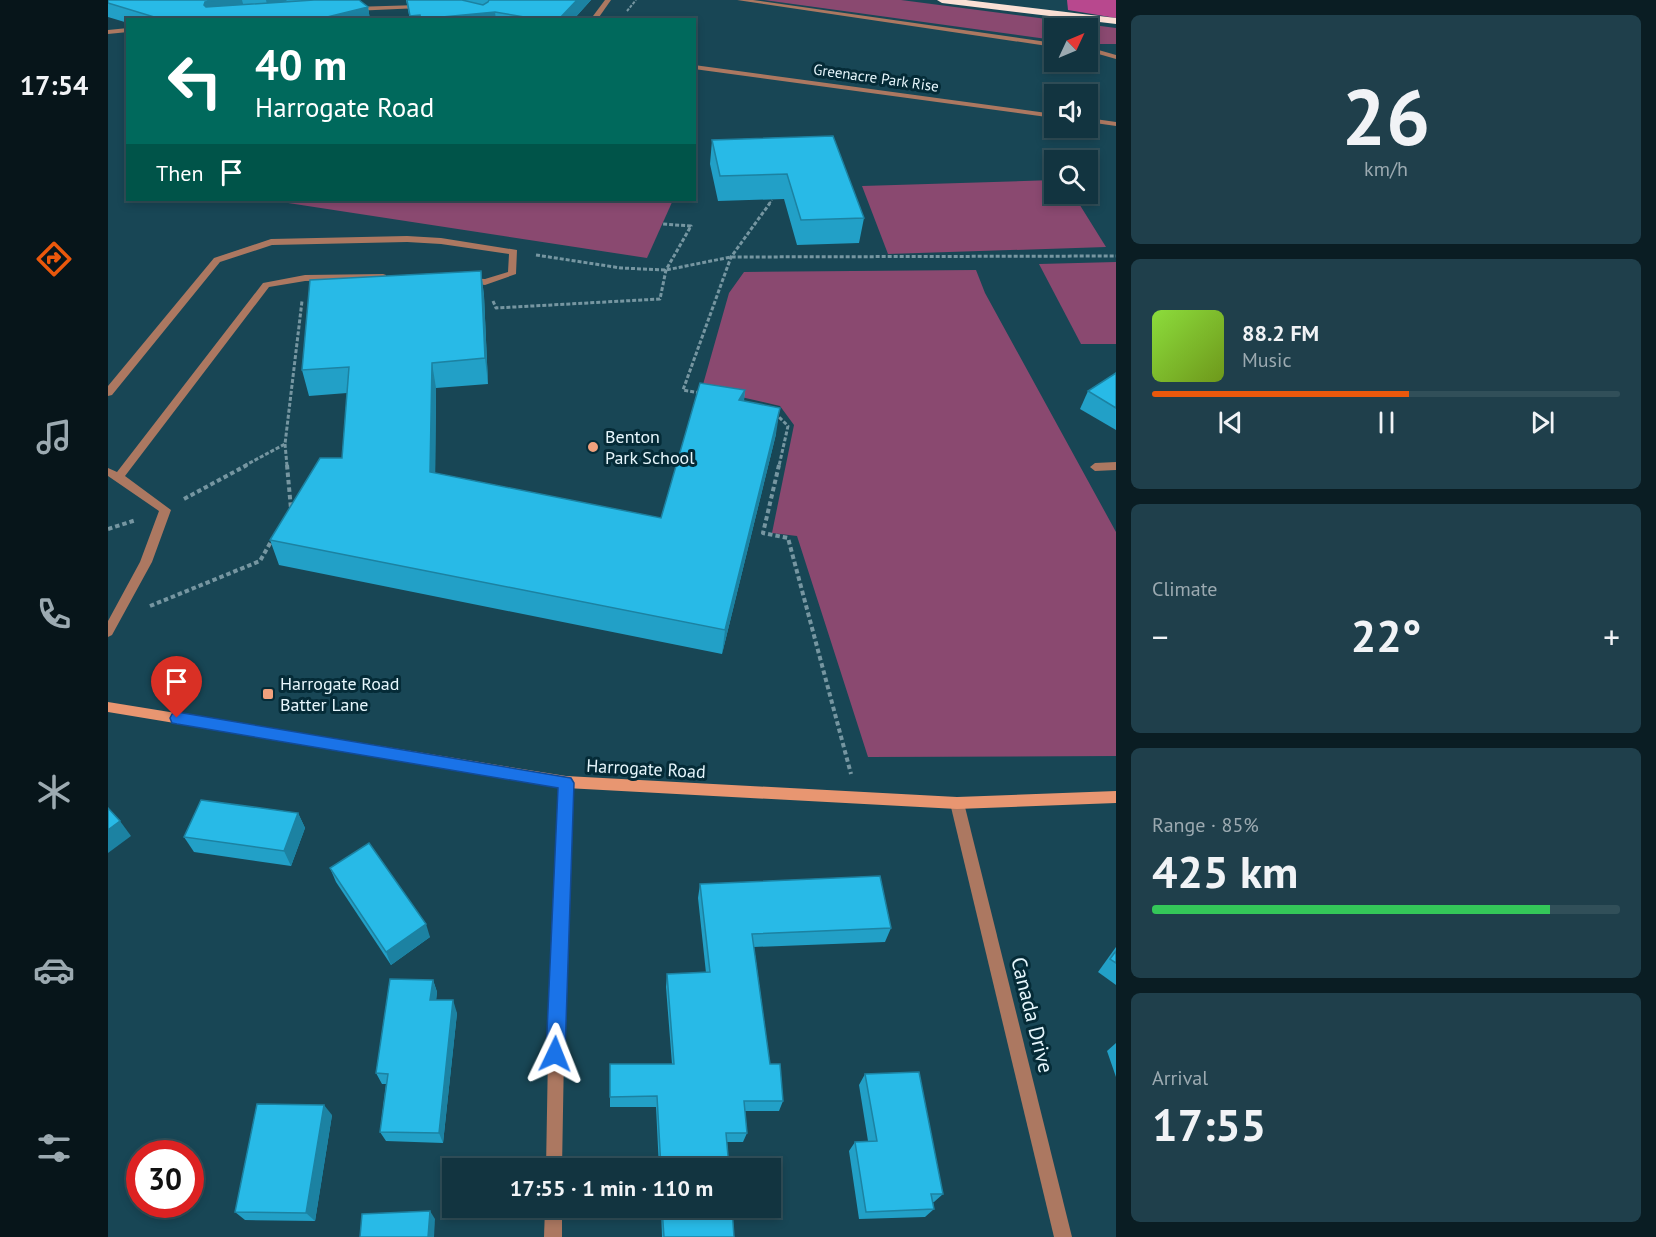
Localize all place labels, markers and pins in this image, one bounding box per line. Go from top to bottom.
place label: Benton Park School [605,425,695,469]
marker: Benton Park School [586,440,600,454]
pin [151,656,202,718]
place label: Harrogate Road Batter Lane [280,672,399,716]
marker: Harrogate Road Batter Lane [261,687,275,701]

